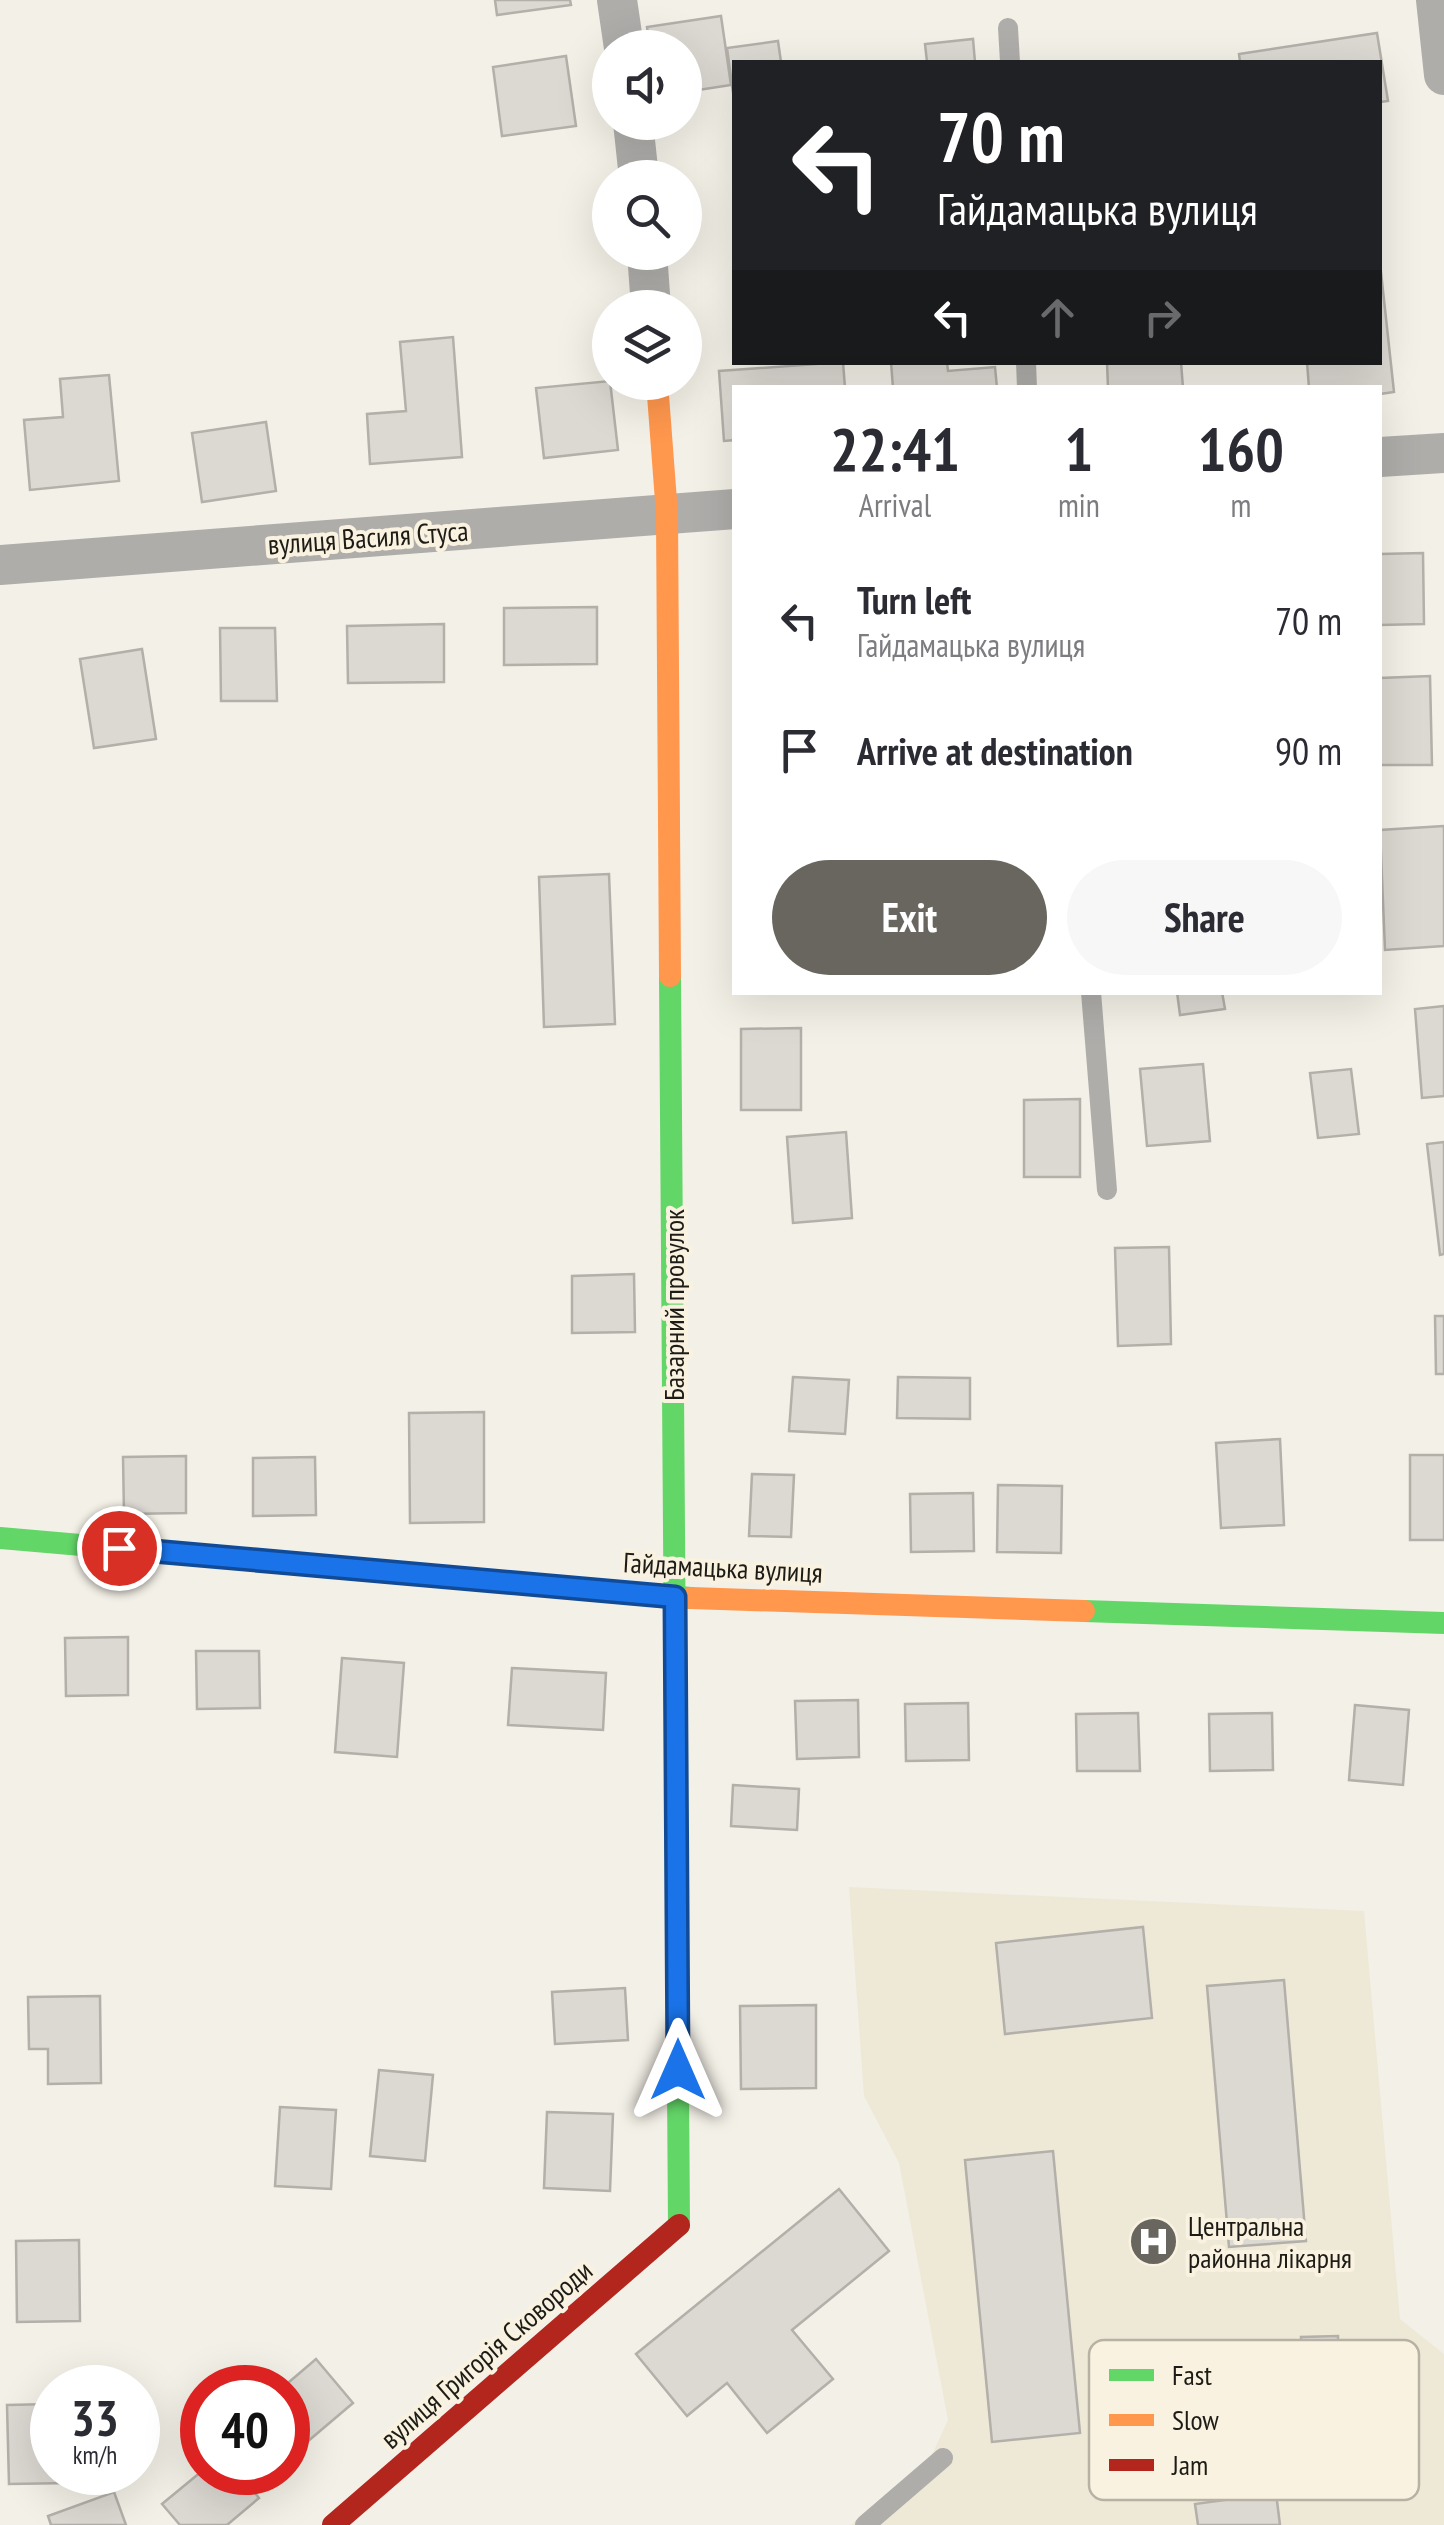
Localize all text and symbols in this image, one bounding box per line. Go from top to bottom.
map controls [592,30,702,400]
button: sound [592,30,702,140]
text: 70 m [937,91,1065,181]
icon: left [772,100,902,230]
button: search [592,160,702,270]
text: Гайдамацька вулиця [937,179,1258,237]
button: layers [592,290,702,400]
icon: left [925,290,980,345]
icon: ahead [1030,290,1085,345]
icon: right [1135,290,1190,345]
text: 22:41 [830,410,960,488]
text: 1 [1065,410,1093,488]
text: 160 [1198,410,1284,488]
text: Arrival [859,484,931,526]
text: min [1058,484,1100,526]
text: m [1230,484,1251,526]
street label: вулиця Василя Стуса [266,512,470,562]
text: Turn left [857,575,971,624]
icon: left [772,593,827,648]
text: 70 m [1275,596,1342,645]
text: Гайдамацька вулиця [857,624,1085,666]
icon: arrive [772,723,827,778]
text: Arrive at destination [857,726,1133,775]
text: 90 m [1275,726,1342,775]
button: Exit [772,860,1047,975]
button: Share [1067,860,1342,975]
street label: Базарний провулок [655,1209,692,1401]
pin [77,1506,162,1591]
icon: arrive [92,1521,147,1576]
street label: Гайдамацька вулиця [622,1543,824,1591]
position arrow [626,2018,730,2122]
place label: Центральна районна лікарня [1188,2207,1352,2276]
hospital icon: Центральна районна лікарня [1127,2215,1179,2267]
street label: вулиця Григорія Сковороди [372,2252,600,2456]
legend [1089,2340,1419,2500]
text: Fast [1172,2356,1212,2393]
speed limit sign: 40 [180,2365,310,2495]
text: 33 [71,2385,119,2450]
text: Slow [1172,2401,1219,2438]
text: km/h [73,2439,117,2471]
text: Jam [1171,2446,1208,2483]

